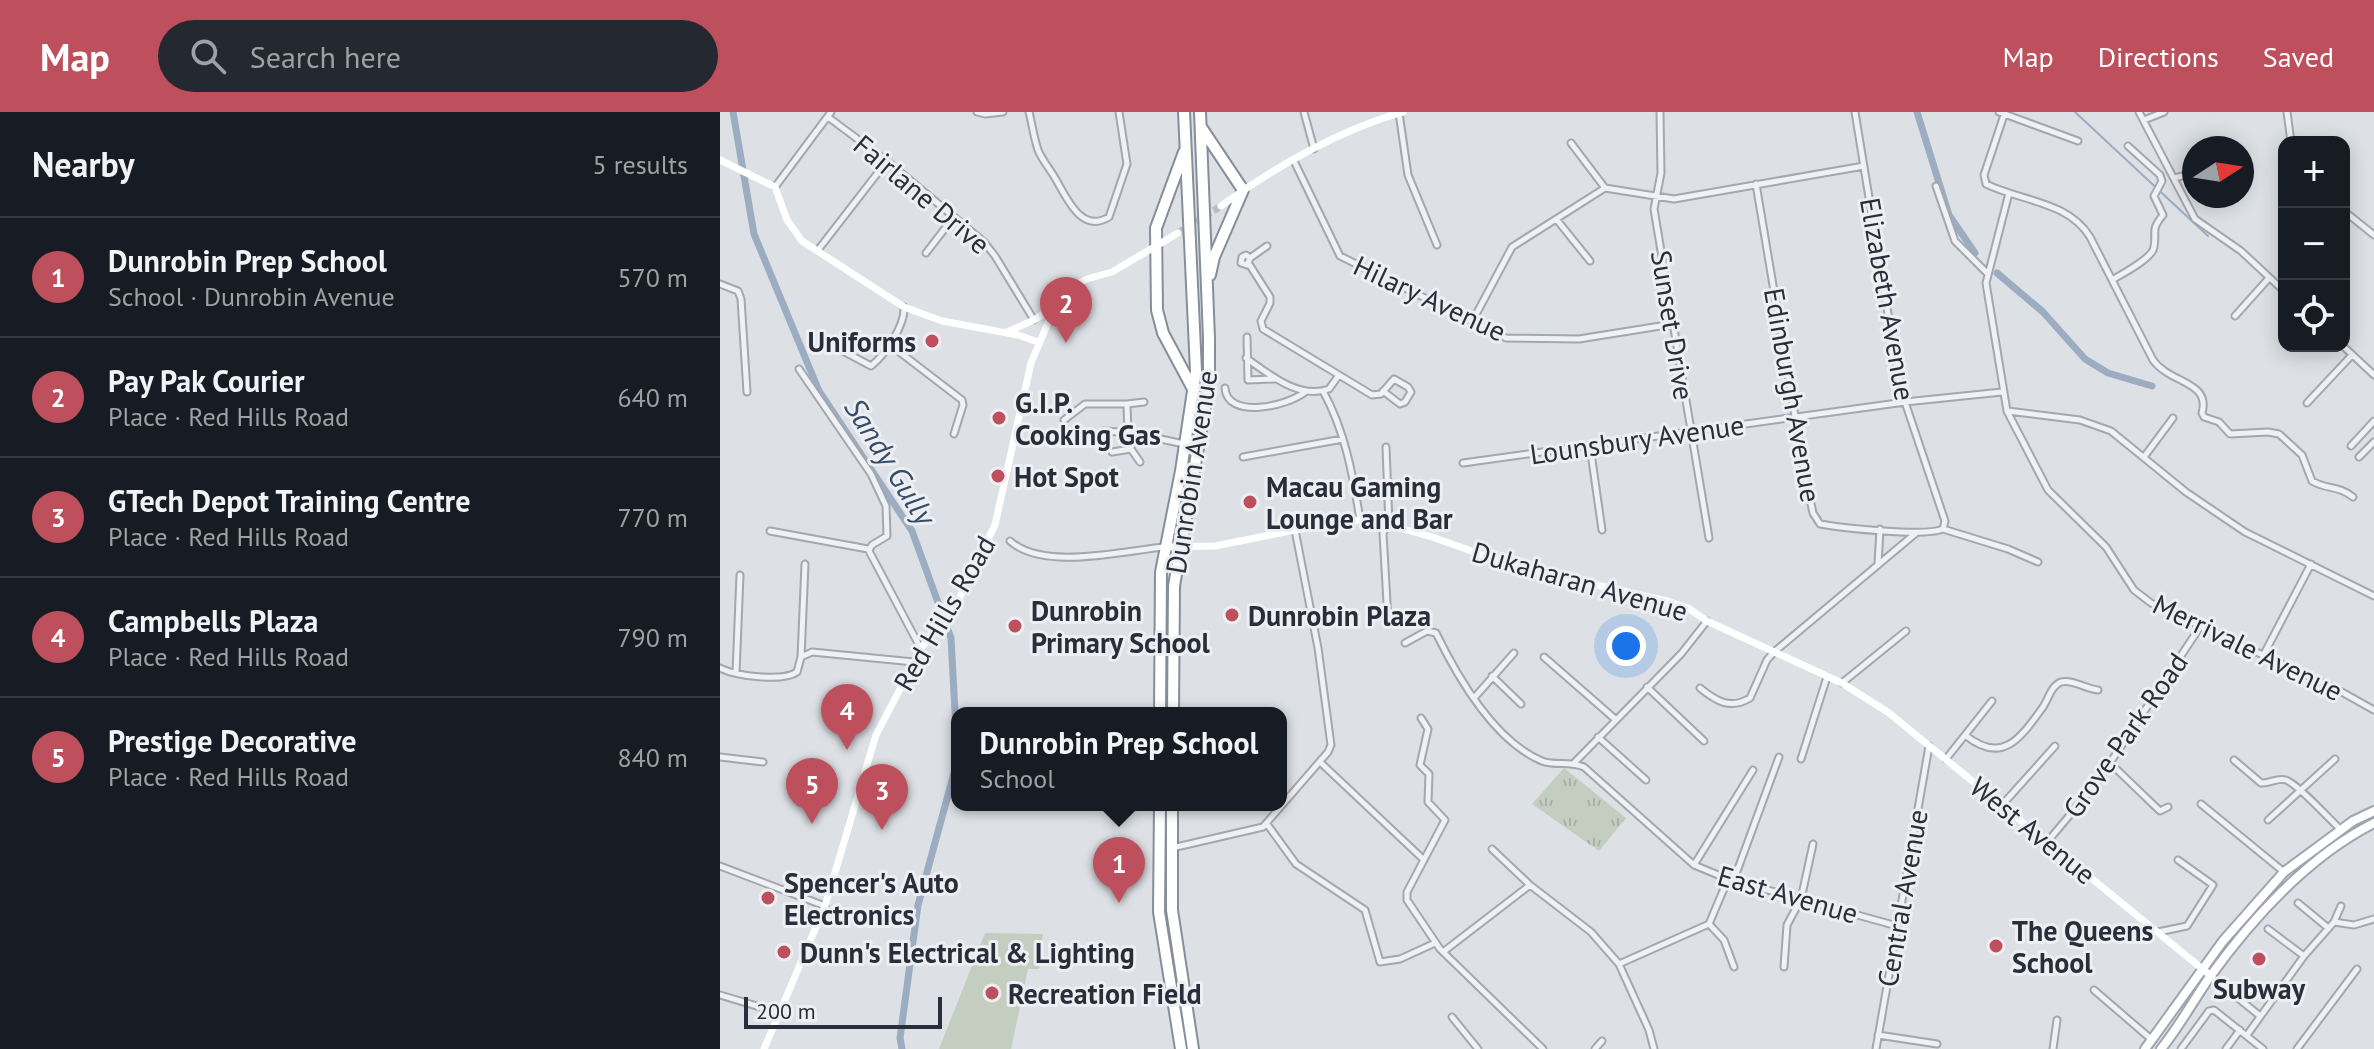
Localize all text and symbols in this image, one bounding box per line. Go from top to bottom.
search box [158,20,718,92]
text: Map [40,32,110,81]
icon: search [186,34,230,78]
text: Search here [250,37,401,76]
text: Map [2003,38,2054,75]
text: Directions [2098,38,2219,75]
text: Saved [2263,38,2334,75]
street label: Fairlane Drive [846,126,998,262]
north arrow [2182,136,2254,208]
map controls [2278,136,2350,352]
button: + [2278,136,2350,208]
text: Nearby [32,142,134,186]
text: 5 results [593,148,688,181]
street label: Elizabeth Avenue [1852,195,1924,403]
button: − [2278,208,2350,280]
text: Dunrobin Prep School [108,241,387,280]
street label: Hilary Avenue [1348,247,1512,349]
street label: Sunset Drive [1643,248,1703,402]
text: 1 [51,261,65,294]
text: 570 m [617,261,688,294]
pin: 2 [1040,277,1092,343]
text: School · Dunrobin Avenue [108,280,395,313]
button: locate [2278,280,2350,352]
street label: Edinburgh Avenue [1756,285,1830,505]
place label: Uniforms [808,323,916,360]
marker: Uniforms [923,332,941,350]
text: Pay Pak Courier [108,361,305,400]
street label: Dunrobin Avenue [1157,368,1225,576]
text: 2 [51,381,65,414]
text: 640 m [617,381,688,414]
place label: G.I.P. Cooking Gas [1015,384,1161,453]
water label: Sandy Gully [837,390,946,534]
text: Place · Red Hills Road [108,400,349,433]
street label: Lounsbury Avenue [1528,406,1746,472]
marker: G.I.P. Cooking Gas [990,409,1008,427]
place label: Hot Spot [1014,458,1119,495]
marker: Hot Spot [989,467,1007,485]
place label: Macau Gaming Lounge and Bar [1266,468,1453,537]
text: GTech Depot Training Centre [108,481,470,520]
marker: Macau Gaming Lounge and Bar [1241,493,1259,511]
text: 3 [51,501,65,534]
text: 770 m [617,501,688,534]
text: Place · Red Hills Road [108,520,349,553]
street label: Red Hills Road [885,529,1003,697]
street label: Dukaharan Avenue [1468,533,1692,629]
street label: Merrivale Avenue [2147,585,2349,709]
place label: Dunrobin Primary School [1031,592,1211,661]
place label: Dunrobin Plaza [1248,597,1431,634]
text: Campbells Plaza [108,601,318,640]
marker: Dunrobin Plaza [1223,606,1241,624]
marker: Dunrobin Primary School [1006,617,1024,635]
text: 4 [51,621,65,654]
text: 790 m [617,621,688,654]
your location [1606,626,1646,666]
text: Place · Red Hills Road [108,640,349,673]
street label: Grove Park Road [2054,645,2196,825]
pin: 4 [821,684,873,750]
popup [951,707,1287,811]
text: Prestige Decorative [108,721,357,760]
text: Dunrobin Prep School [980,723,1258,762]
text: 5 [51,741,65,774]
text: 840 m [617,741,688,774]
pin: 5 [786,758,838,824]
text: Place · Red Hills Road [108,760,349,793]
text: School [980,762,1055,795]
pin: 3 [856,764,908,830]
street label: West Avenue [1962,768,2104,892]
street label: Central Avenue [1868,806,1936,990]
pin: 1 [1093,837,1145,903]
street label: East Avenue [1714,856,1862,932]
place label: Spencer's Auto Electronics [784,864,959,933]
marker: Spencer's Auto Electronics [759,889,777,907]
place label: The Queens School [2012,912,2154,981]
place label: Dunn's Electrical & Lighting [800,934,1135,971]
marker: The Queens School [1987,937,2005,955]
marker: Dunn's Electrical & Lighting [775,943,793,961]
marker: Subway [2250,950,2268,968]
place label: Subway [2213,970,2306,1007]
place label: Recreation Field [1008,975,1202,1012]
marker: Recreation Field [983,984,1001,1002]
scale bar [744,993,942,1029]
text: 200 m [756,997,816,1025]

